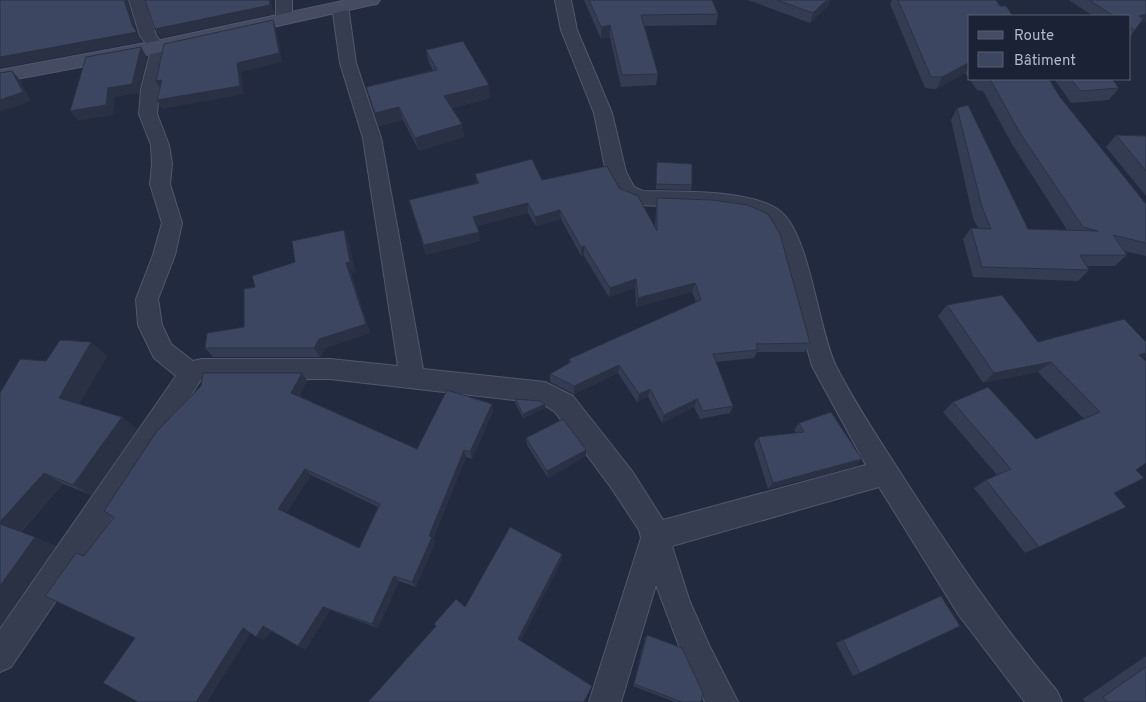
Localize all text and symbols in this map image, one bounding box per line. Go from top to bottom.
legend [968,15,1131,80]
text: Route [1014,27,1054,46]
text: Bâtiment [1014,52,1076,71]

